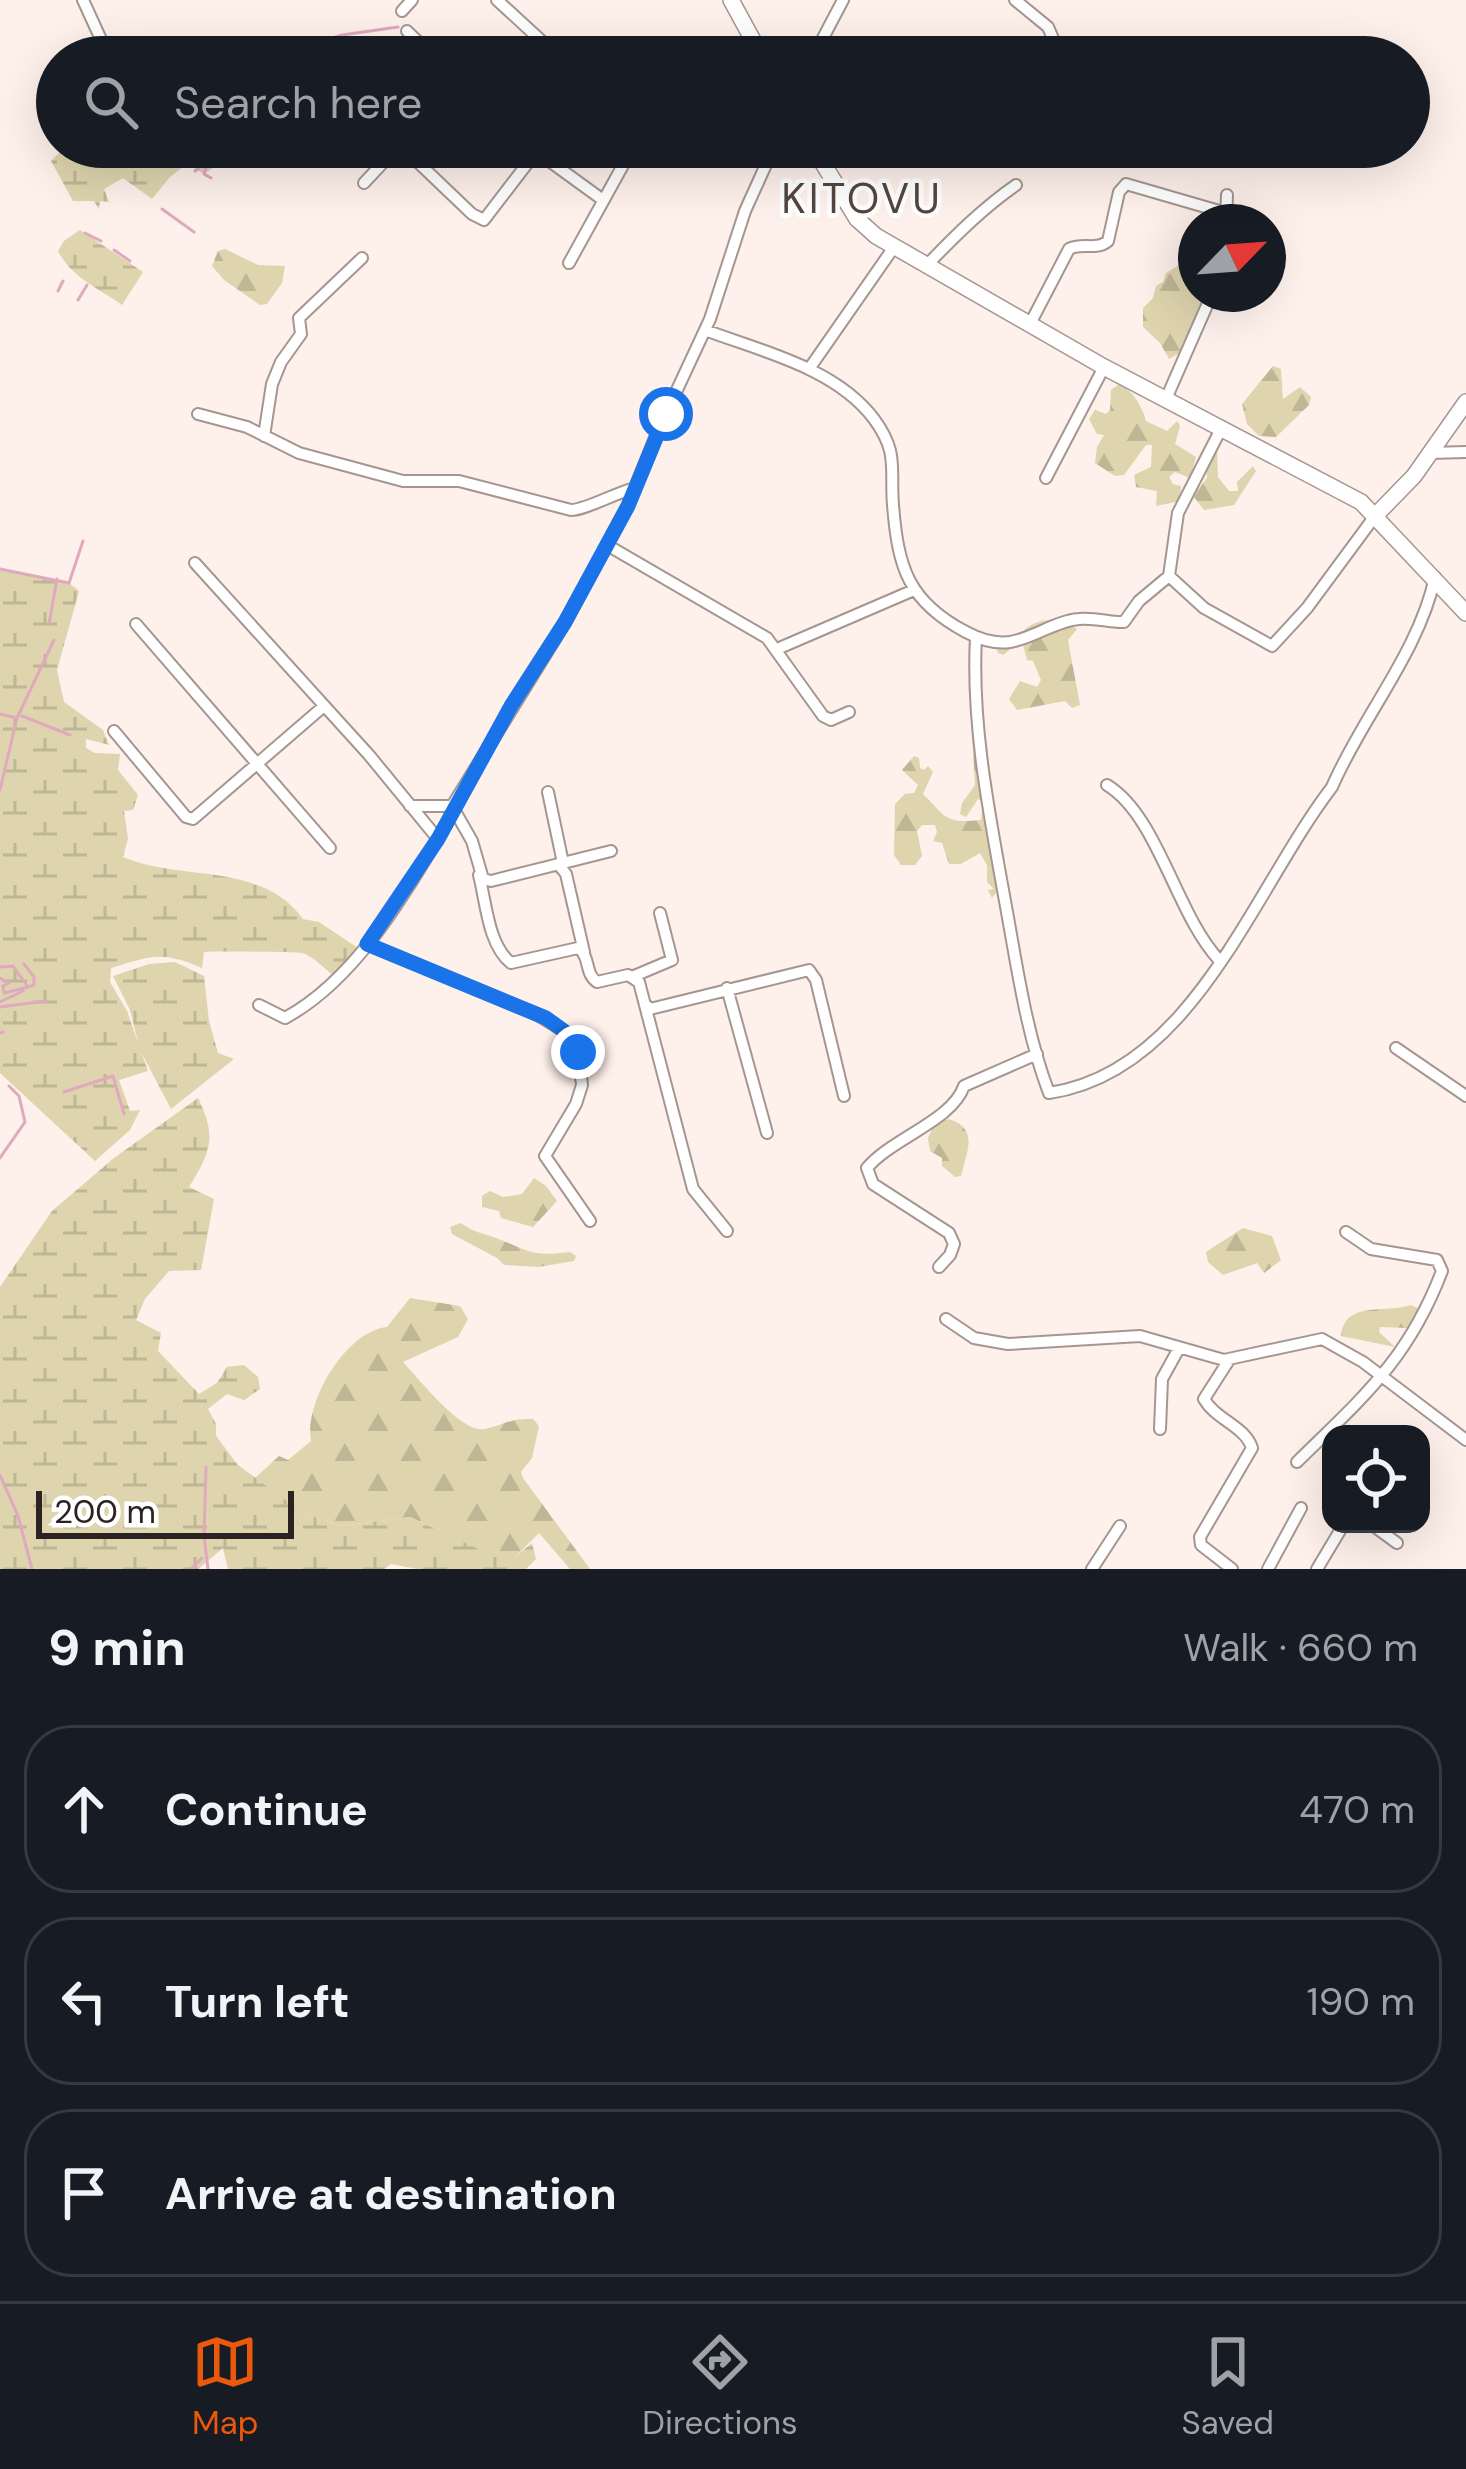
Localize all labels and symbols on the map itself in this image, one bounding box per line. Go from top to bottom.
district label: KITOVU [781,171,943,226]
north arrow [1178,204,1286,312]
route start [639,387,693,441]
route end [551,1025,605,1079]
scale bar [36,1485,294,1538]

